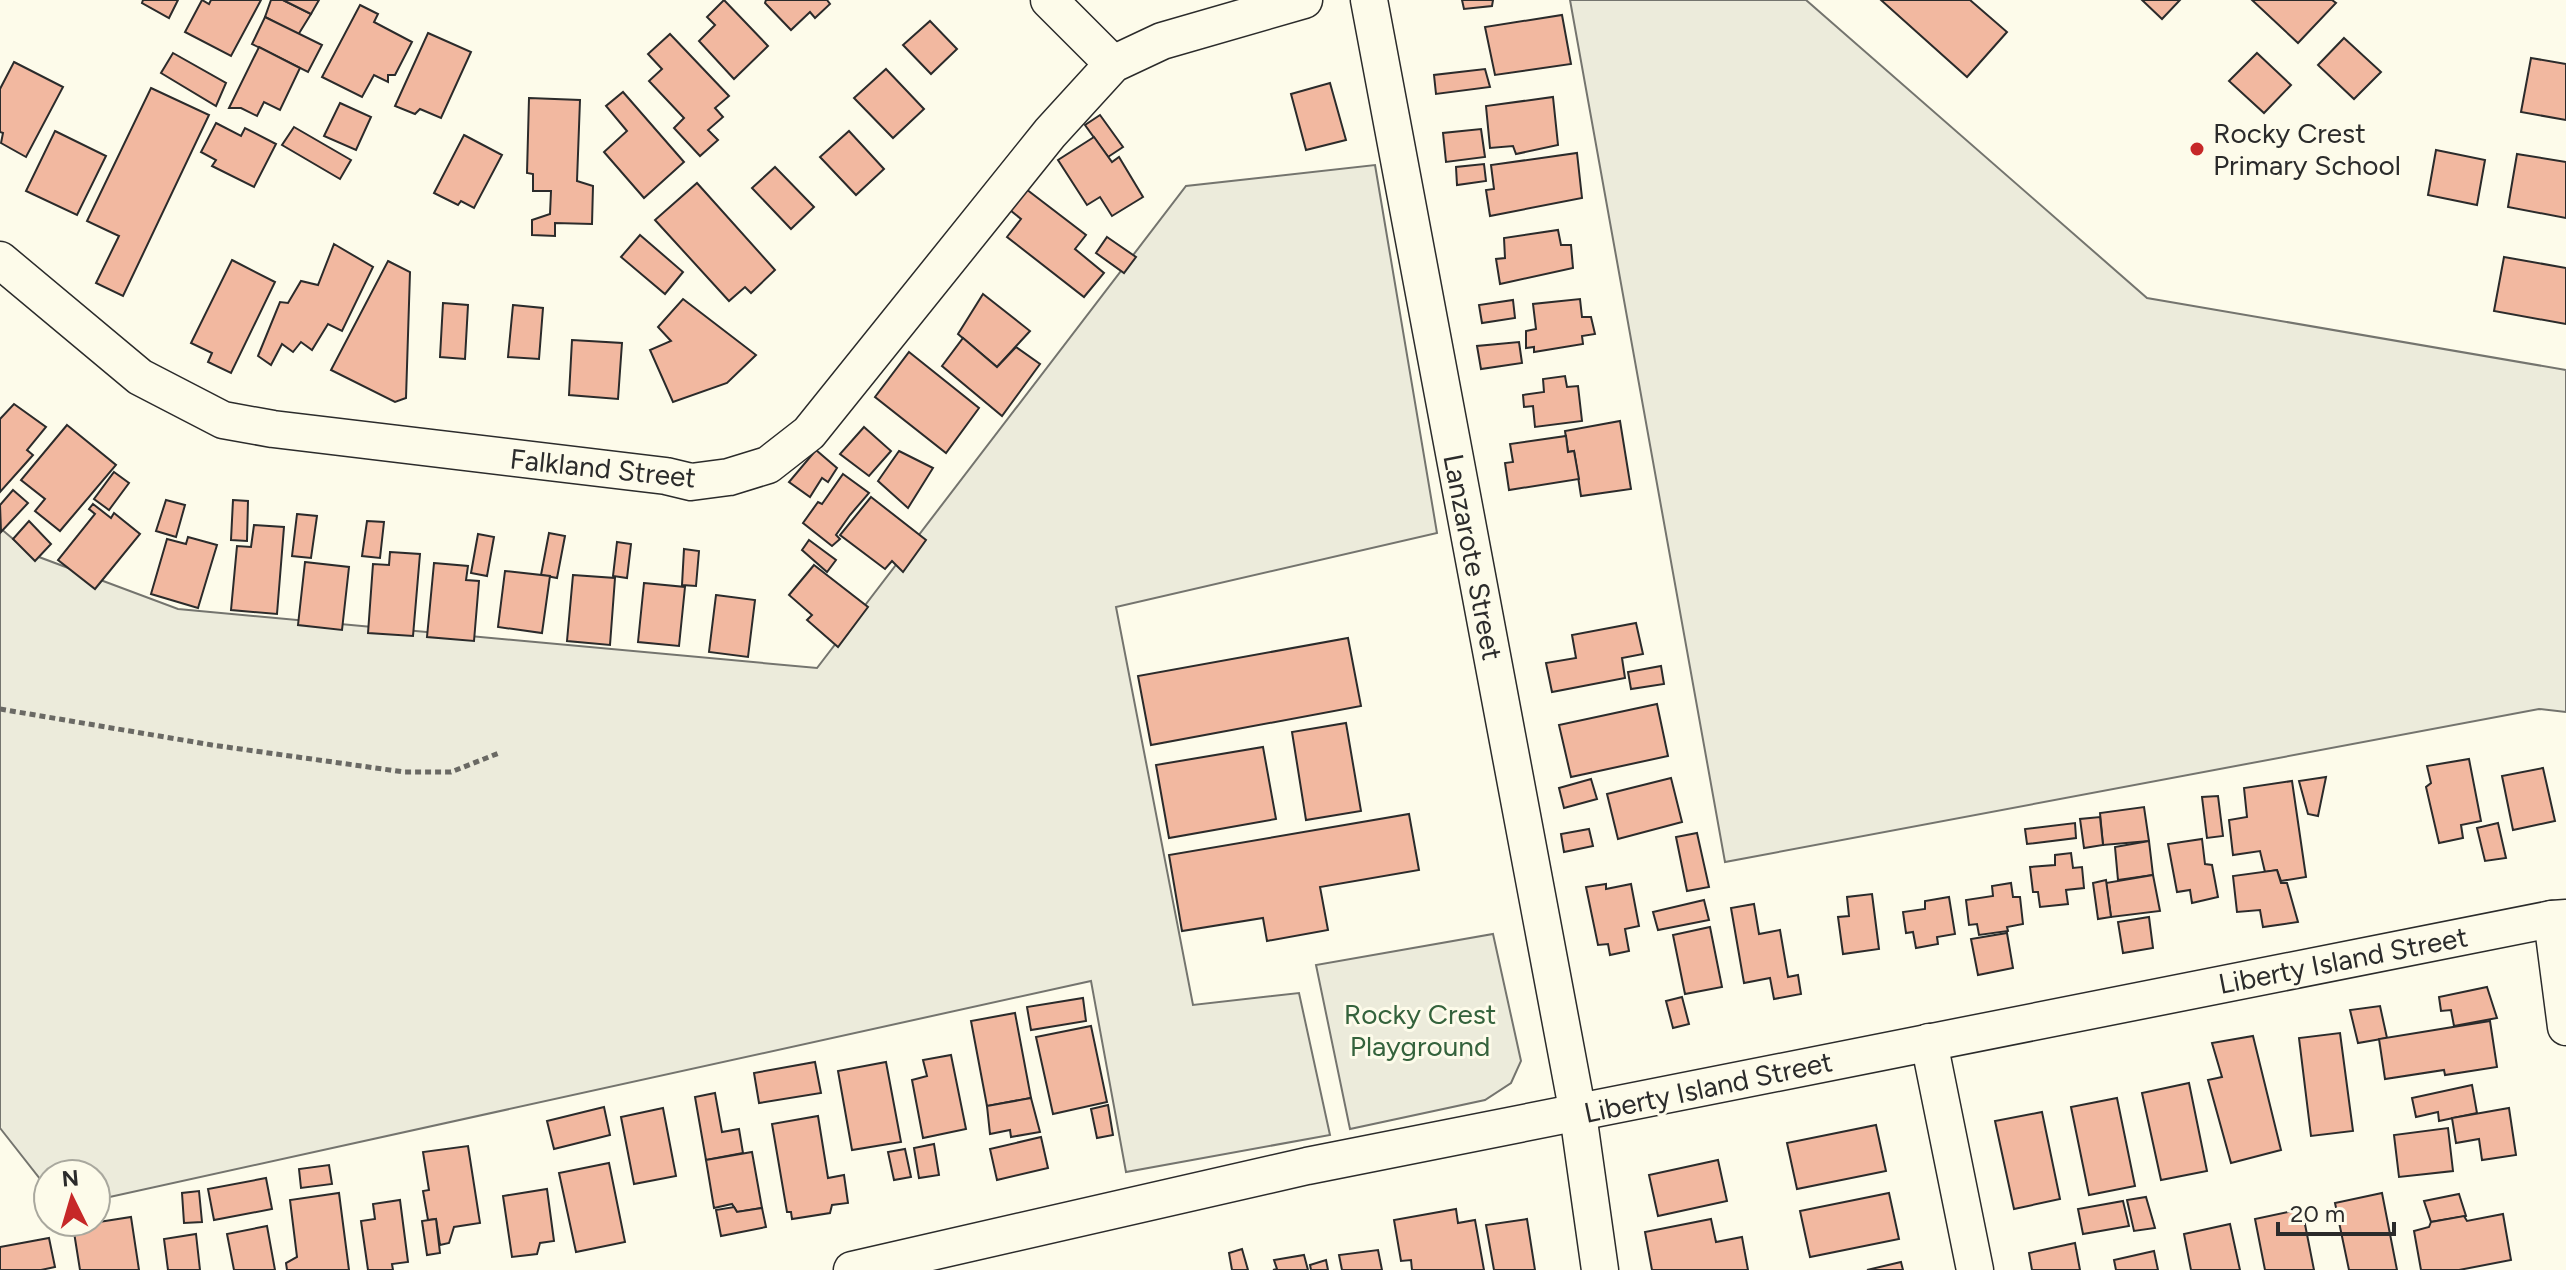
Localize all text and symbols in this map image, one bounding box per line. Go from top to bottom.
place label: Rocky Crest Primary School [2213,116,2401,182]
marker: Rocky Crest Primary School [2188,140,2206,158]
street label: Falkland Street [508,441,698,495]
street label: Lanzarote Street [1436,451,1510,663]
street label: Liberty Island Street [2216,919,2470,1001]
park label: Rocky Crest Playground [1344,997,1496,1063]
street label: Liberty Island Street [1581,1044,1835,1130]
north arrow [32,1158,112,1238]
text: N [61,1164,80,1193]
scale bar [2278,1186,2394,1236]
text: 20 m [2290,1199,2345,1228]

